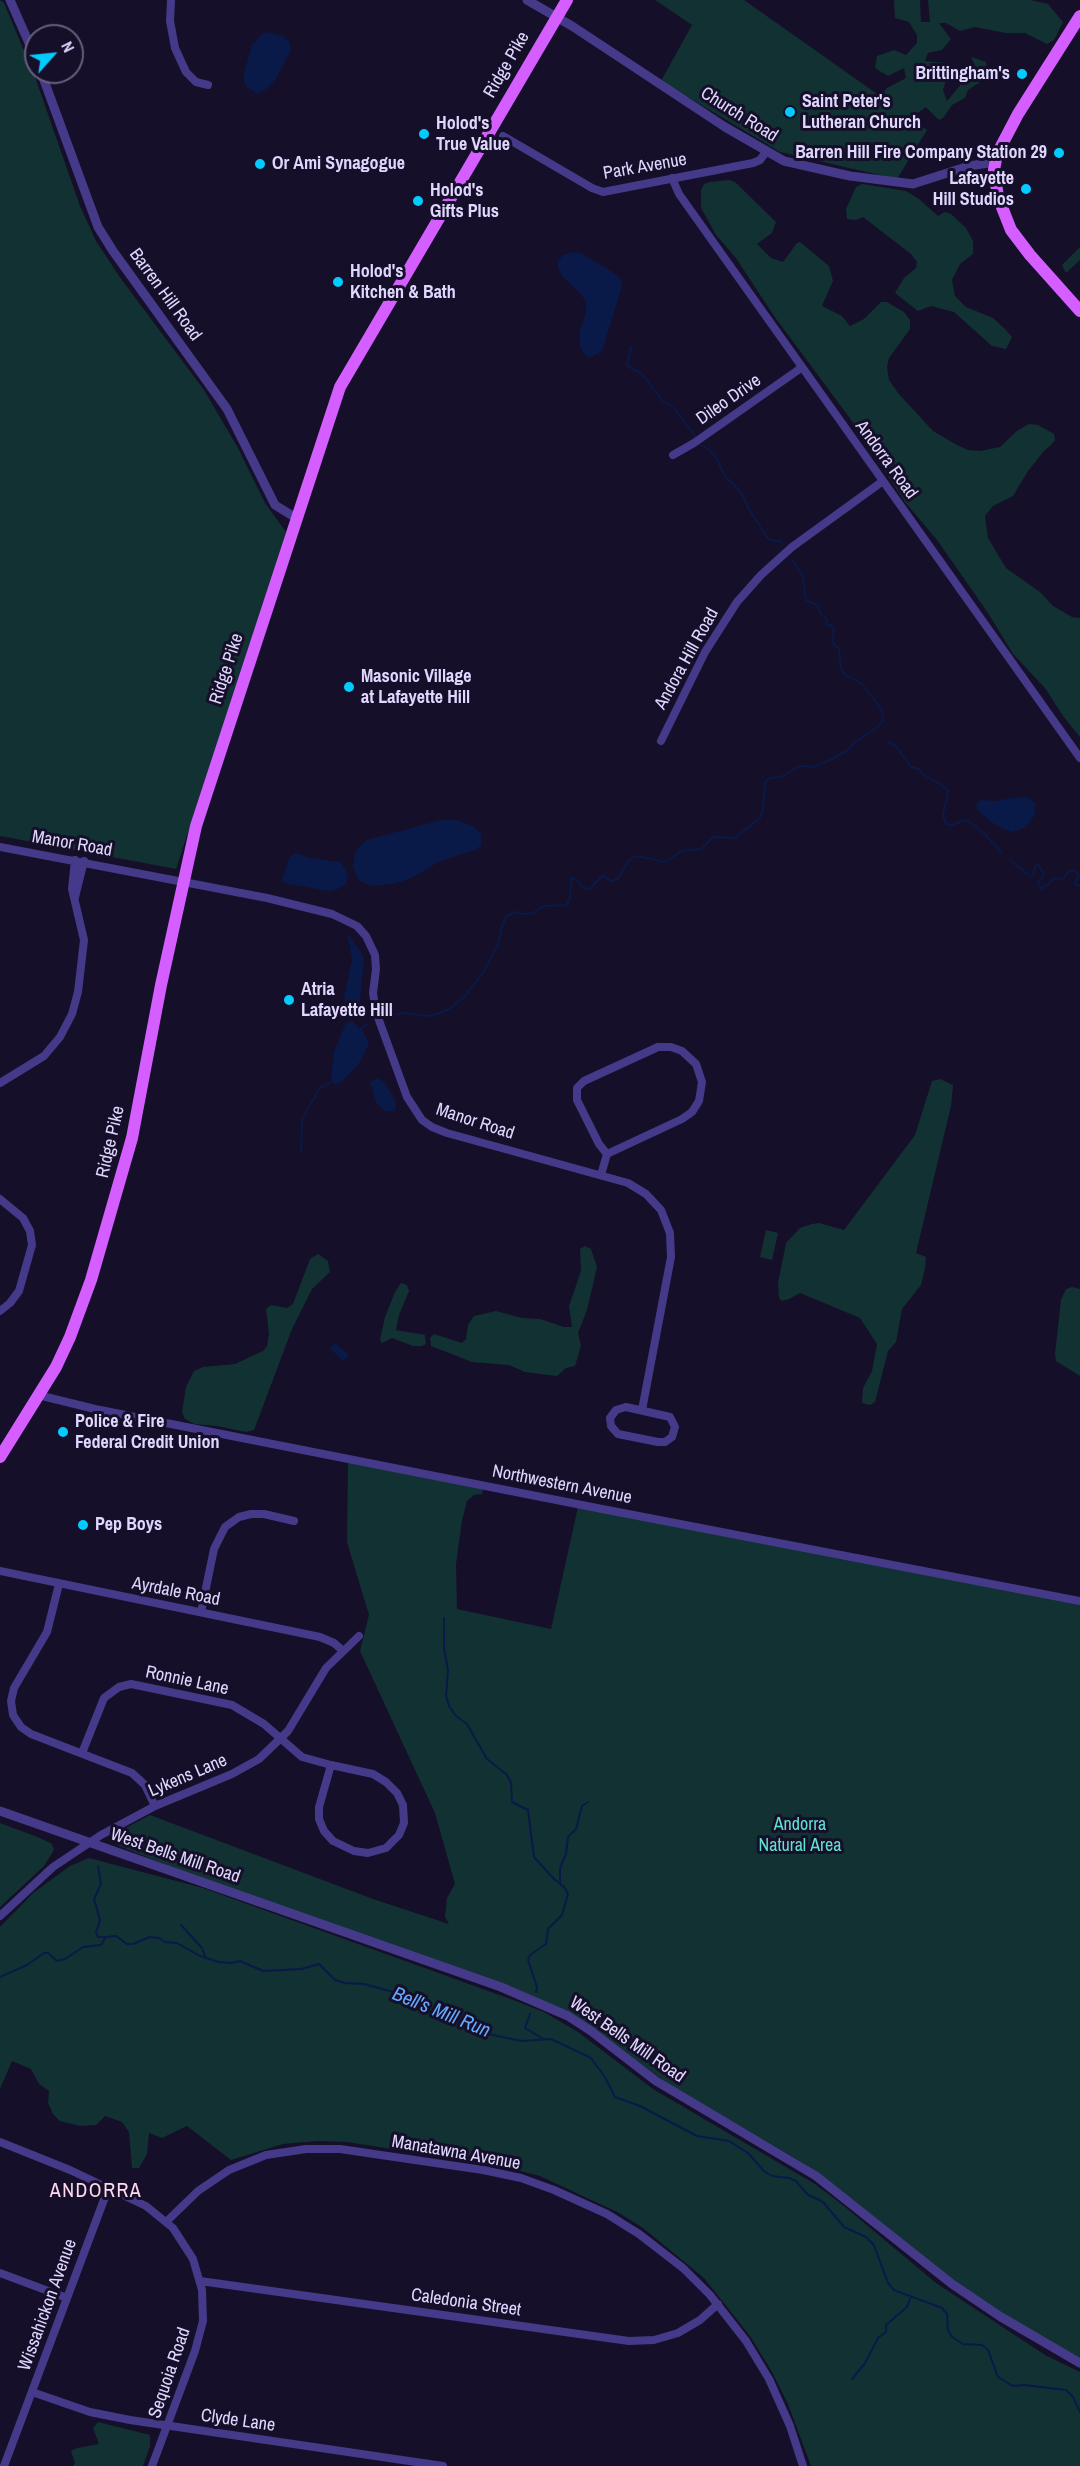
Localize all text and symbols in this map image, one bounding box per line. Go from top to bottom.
north arrow [24,24,84,84]
street label: Ridge Pike [479,28,535,102]
text: N [56,38,80,56]
place label: Brittingham's [915,63,1010,85]
marker: Brittingham's [1015,67,1029,81]
street label: Church Road [696,83,782,147]
place label: Saint Peter's Lutheran Church [802,91,921,134]
marker: Saint Peter's Lutheran Church [783,105,797,119]
place label: Holod's True Value [436,113,510,156]
marker: Holod's True Value [417,127,431,141]
place label: Barren Hill Fire Company Station 29 [795,142,1047,164]
marker: Barren Hill Fire Company Station 29 [1052,146,1066,160]
street label: Park Avenue [602,149,688,185]
place label: Or Ami Synagogue [272,153,405,175]
marker: Or Ami Synagogue [253,157,267,171]
place label: Lafayette Hill Studios [933,168,1014,210]
place label: Holod's Gifts Plus [430,180,499,222]
marker: Lafayette Hill Studios [1019,182,1033,196]
marker: Holod's Gifts Plus [411,194,425,208]
street label: Barren Hill Road [124,245,206,345]
place label: Holod's Kitchen & Bath [350,261,456,304]
marker: Holod's Kitchen & Bath [331,275,345,289]
street label: Dileo Drive [693,370,765,430]
street label: Andorra Road [850,416,922,504]
street label: Andora Hill Road [650,605,724,713]
street label: Ridge Pike [205,631,249,707]
place label: Masonic Village at Lafayette Hill [361,666,472,708]
marker: Masonic Village at Lafayette Hill [342,680,356,694]
street label: Manor Road [30,826,114,862]
place label: Atria Lafayette Hill [301,979,393,1022]
marker: Atria Lafayette Hill [282,993,296,1007]
street label: Manor Road [433,1099,517,1145]
street label: Ridge Pike [92,1104,130,1180]
place label: Police & Fire Federal Credit Union [75,1411,219,1454]
marker: Police & Fire Federal Credit Union [56,1425,70,1439]
street label: Northwestern Avenue [490,1461,634,1509]
place label: Pep Boys [95,1514,162,1536]
marker: Pep Boys [76,1518,90,1532]
street label: Ayrdale Road [130,1573,222,1611]
street label: Ronnie Lane [143,1662,231,1700]
street label: Lykens Lane [146,1750,230,1802]
park label: Andorra Natural Area [759,1814,841,1856]
street label: West Bells Mill Road [107,1824,243,1888]
water label: Bell's Mill Run [389,1983,493,2043]
street label: West Bells Mill Road [565,1992,689,2088]
street label: Manatawna Avenue [390,2131,522,2175]
district label: ANDORRA [50,2180,142,2204]
street label: Wissahickon Avenue [14,2236,82,2374]
street label: Caledonia Street [410,2285,522,2321]
street label: Sequoia Road [144,2325,196,2421]
street label: Clyde Lane [200,2405,276,2437]

